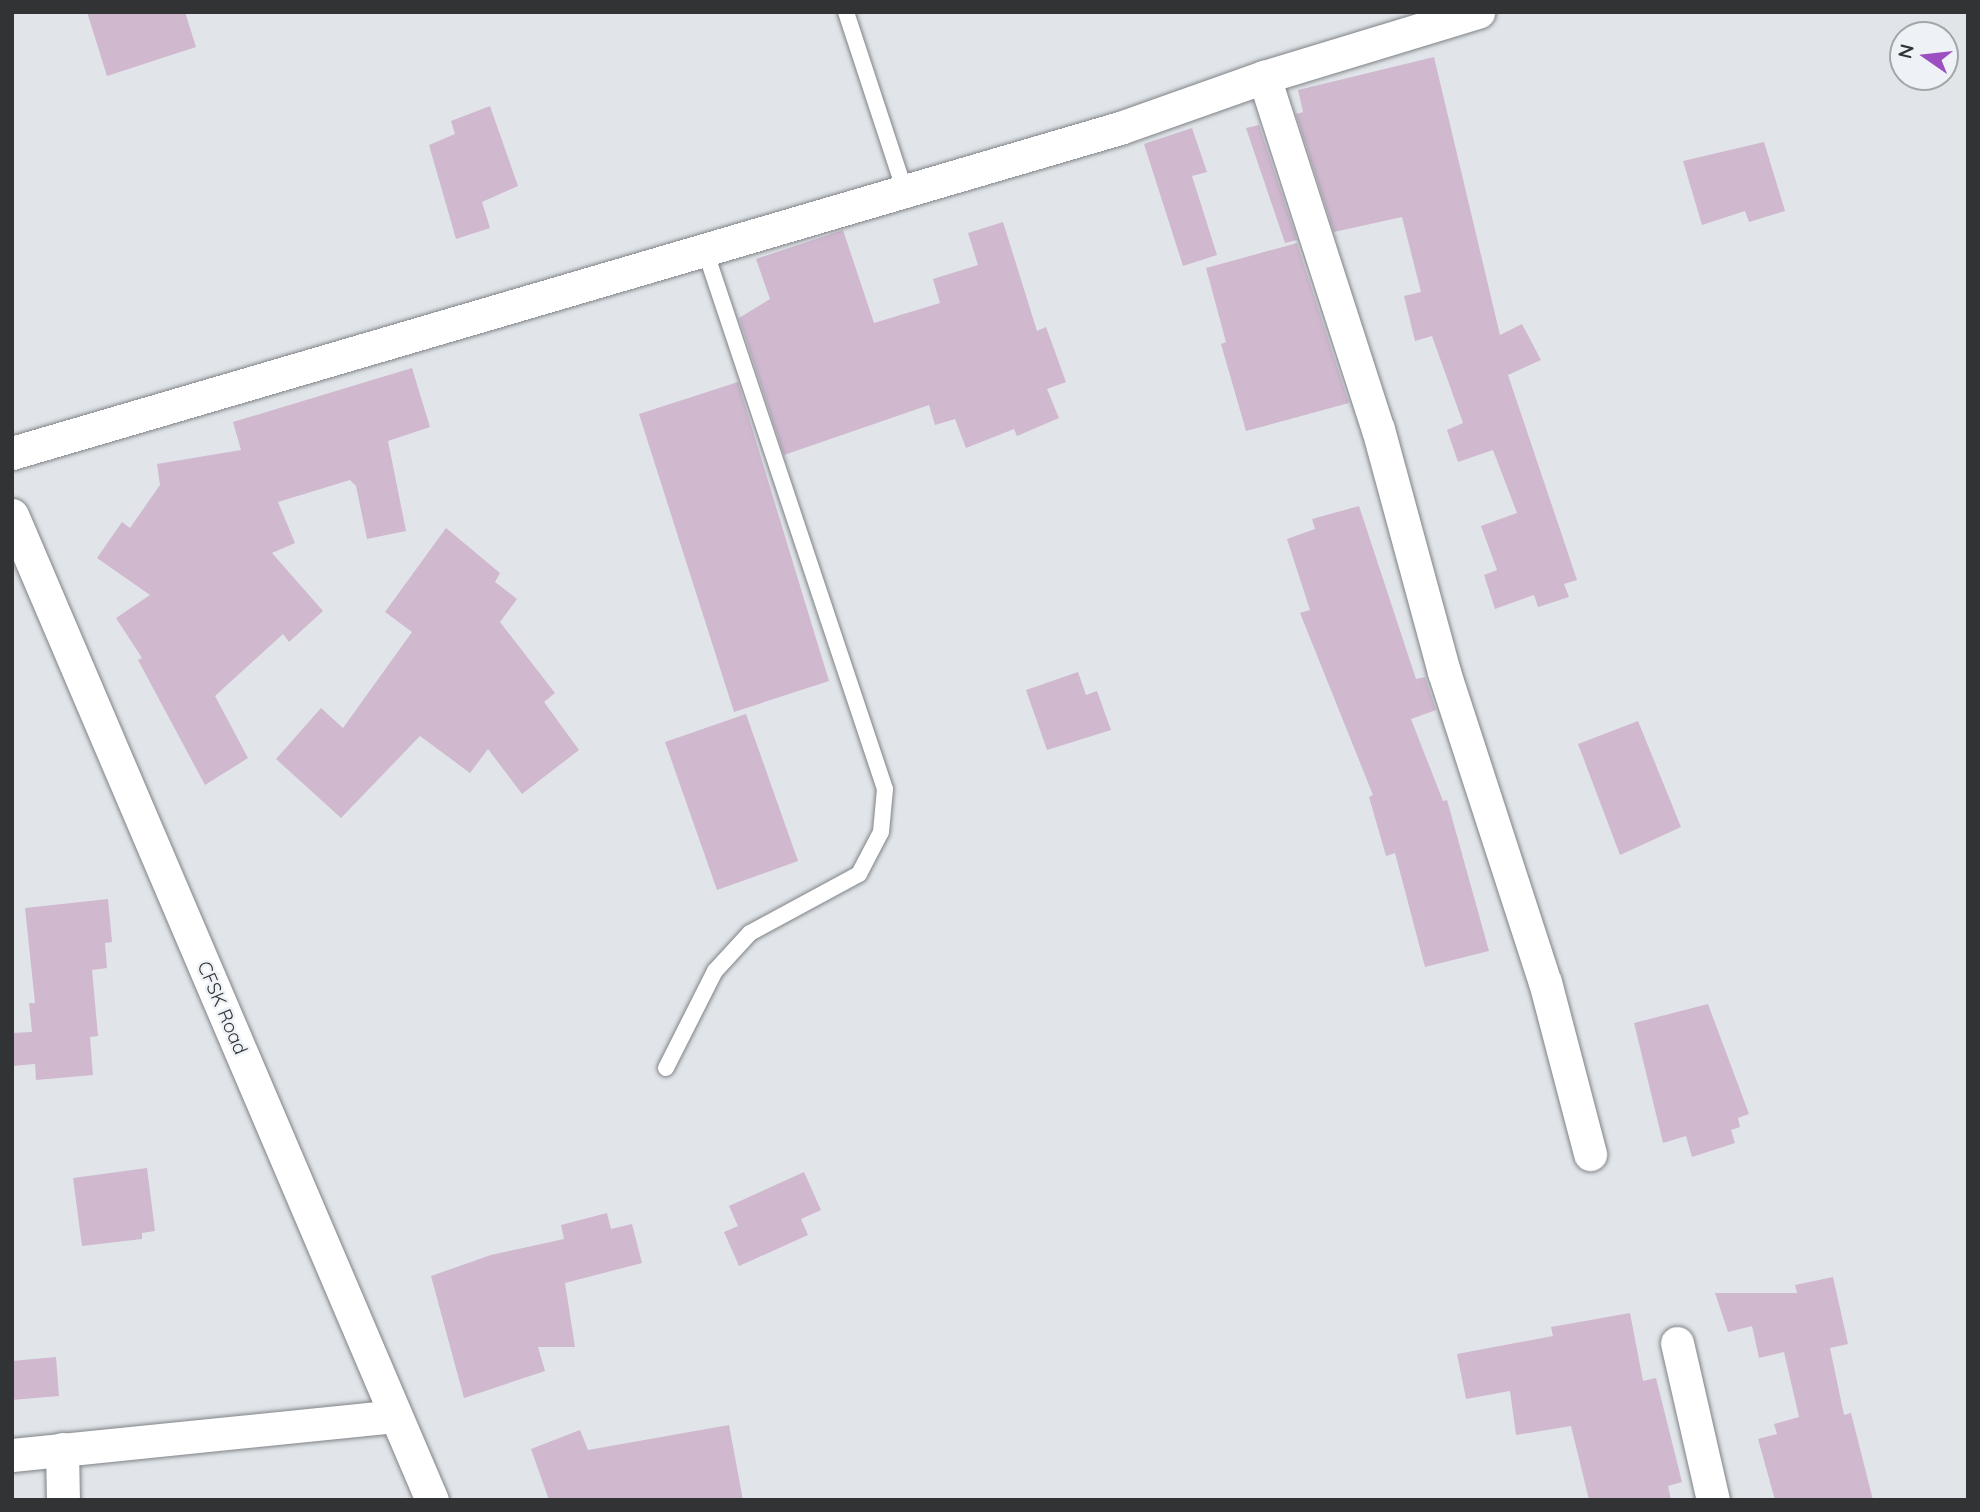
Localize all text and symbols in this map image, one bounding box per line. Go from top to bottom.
north arrow [1889,21,1959,91]
text: N [1892,42,1919,61]
street label: CFSK Road [192,958,252,1058]

